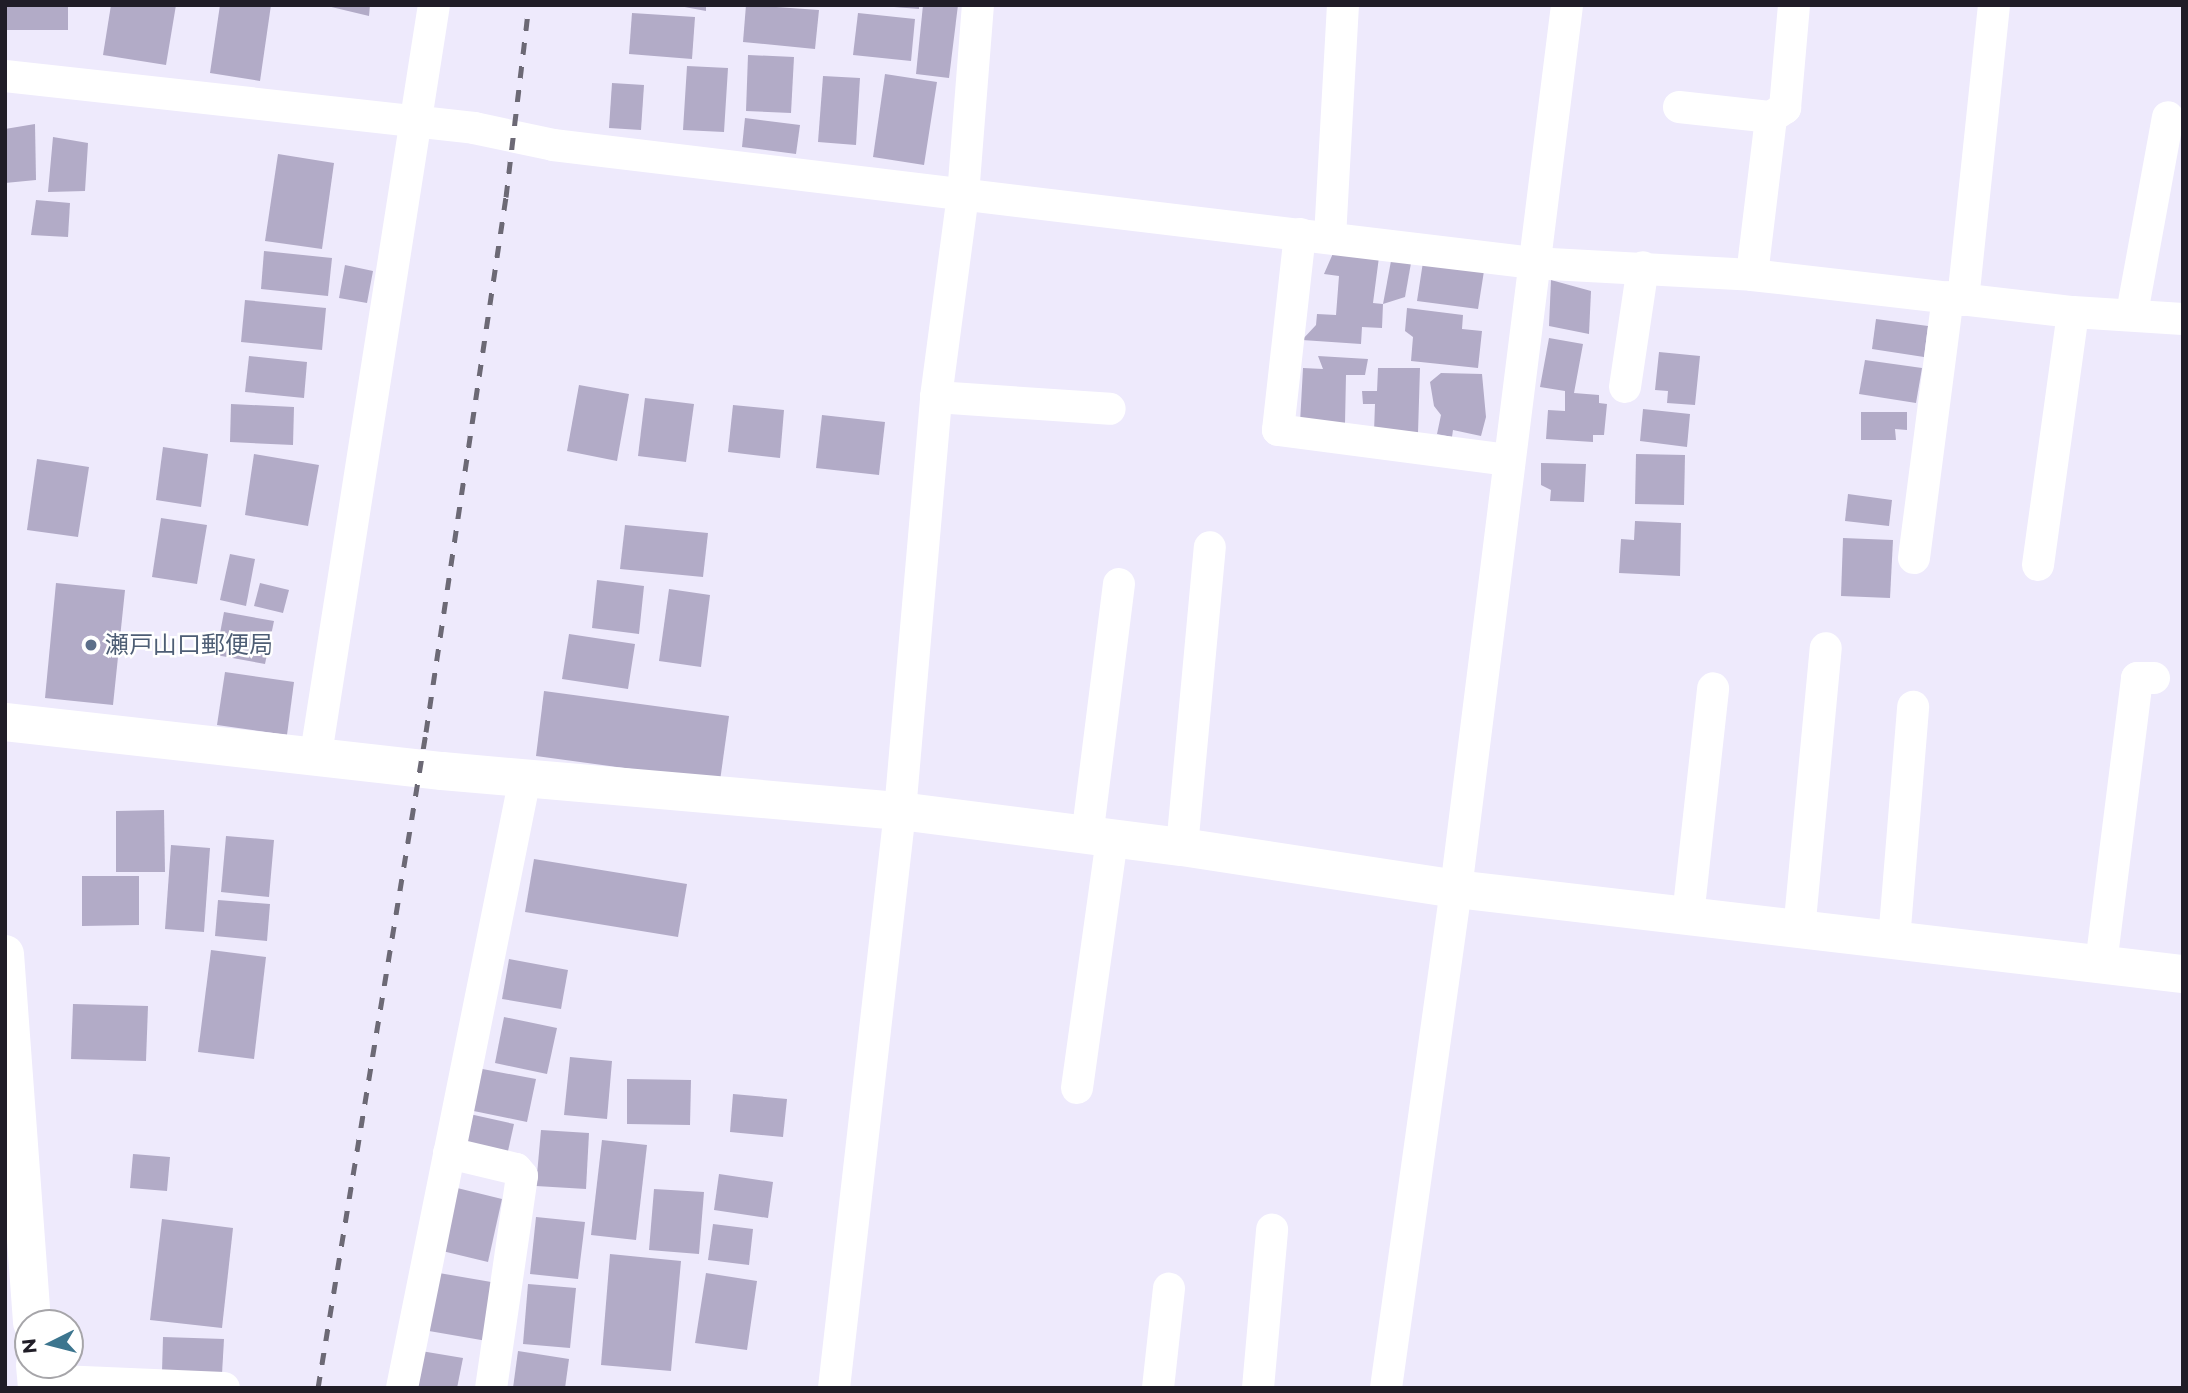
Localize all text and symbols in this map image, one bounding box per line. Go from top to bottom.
place label: 瀬戸山口郵便局 [105,631,273,659]
marker: 瀬戸山口郵便局 [83,637,99,653]
north arrow [14,1309,84,1379]
text: N [17,1337,42,1355]

